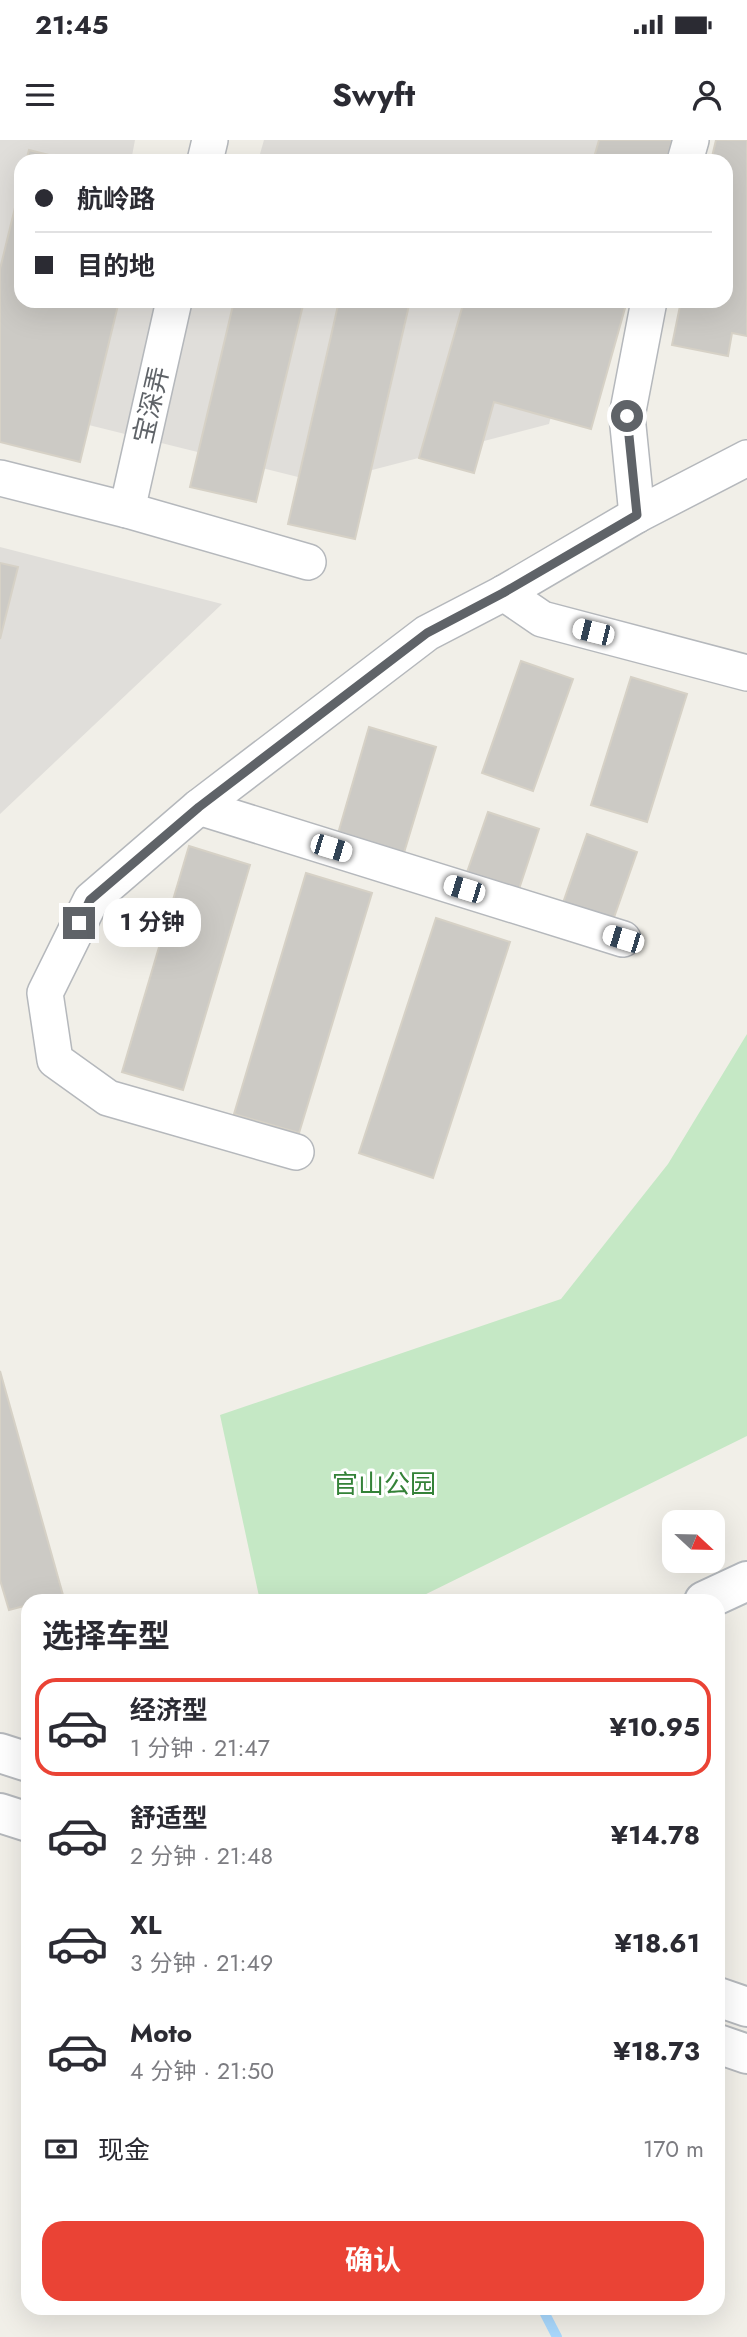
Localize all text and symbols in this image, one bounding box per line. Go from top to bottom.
text: 21:45 [35,6,109,44]
text: Swyft [332,72,415,118]
icon: menu [21,76,59,114]
icon: person [688,76,726,114]
text: 航岭路 [77,180,155,218]
text: 目的地 [77,247,155,285]
street label: 宝深弄 [124,363,178,447]
route start [611,400,643,432]
car [571,617,616,647]
car [308,832,355,864]
car [441,873,488,905]
callout: 1 分钟 [104,898,202,948]
text: 1 分钟 [120,905,184,939]
route end [63,907,95,939]
car [600,923,647,955]
park label: 官山公园 [332,1465,436,1503]
north arrow [662,1510,724,1573]
map controls [662,1510,725,1573]
text: 选择车型 [42,1613,170,1659]
text: 经济型 [130,1691,208,1729]
icon: car [46,1696,109,1759]
text: ¥10.95 [610,1708,700,1746]
text: 1 分钟 · 21:47 [130,1731,270,1765]
text: 舒适型 [130,1799,208,1837]
icon: car [46,1804,109,1867]
text: ¥14.78 [611,1816,700,1854]
text: 2 分钟 · 21:48 [130,1839,273,1873]
text: XL [130,1906,162,1944]
icon: car [46,1912,109,1975]
text: ¥18.61 [614,1924,700,1962]
text: 3 分钟 · 21:49 [130,1946,273,1980]
text: Moto [130,2014,192,2052]
icon: car [46,2020,109,2083]
text: ¥18.73 [613,2032,700,2070]
text: 4 分钟 · 21:50 [130,2054,274,2088]
icon: cash [42,2130,80,2168]
text: 现金 [98,2131,150,2169]
text: 170 m [643,2132,704,2166]
button: 确认 [42,2221,704,2301]

